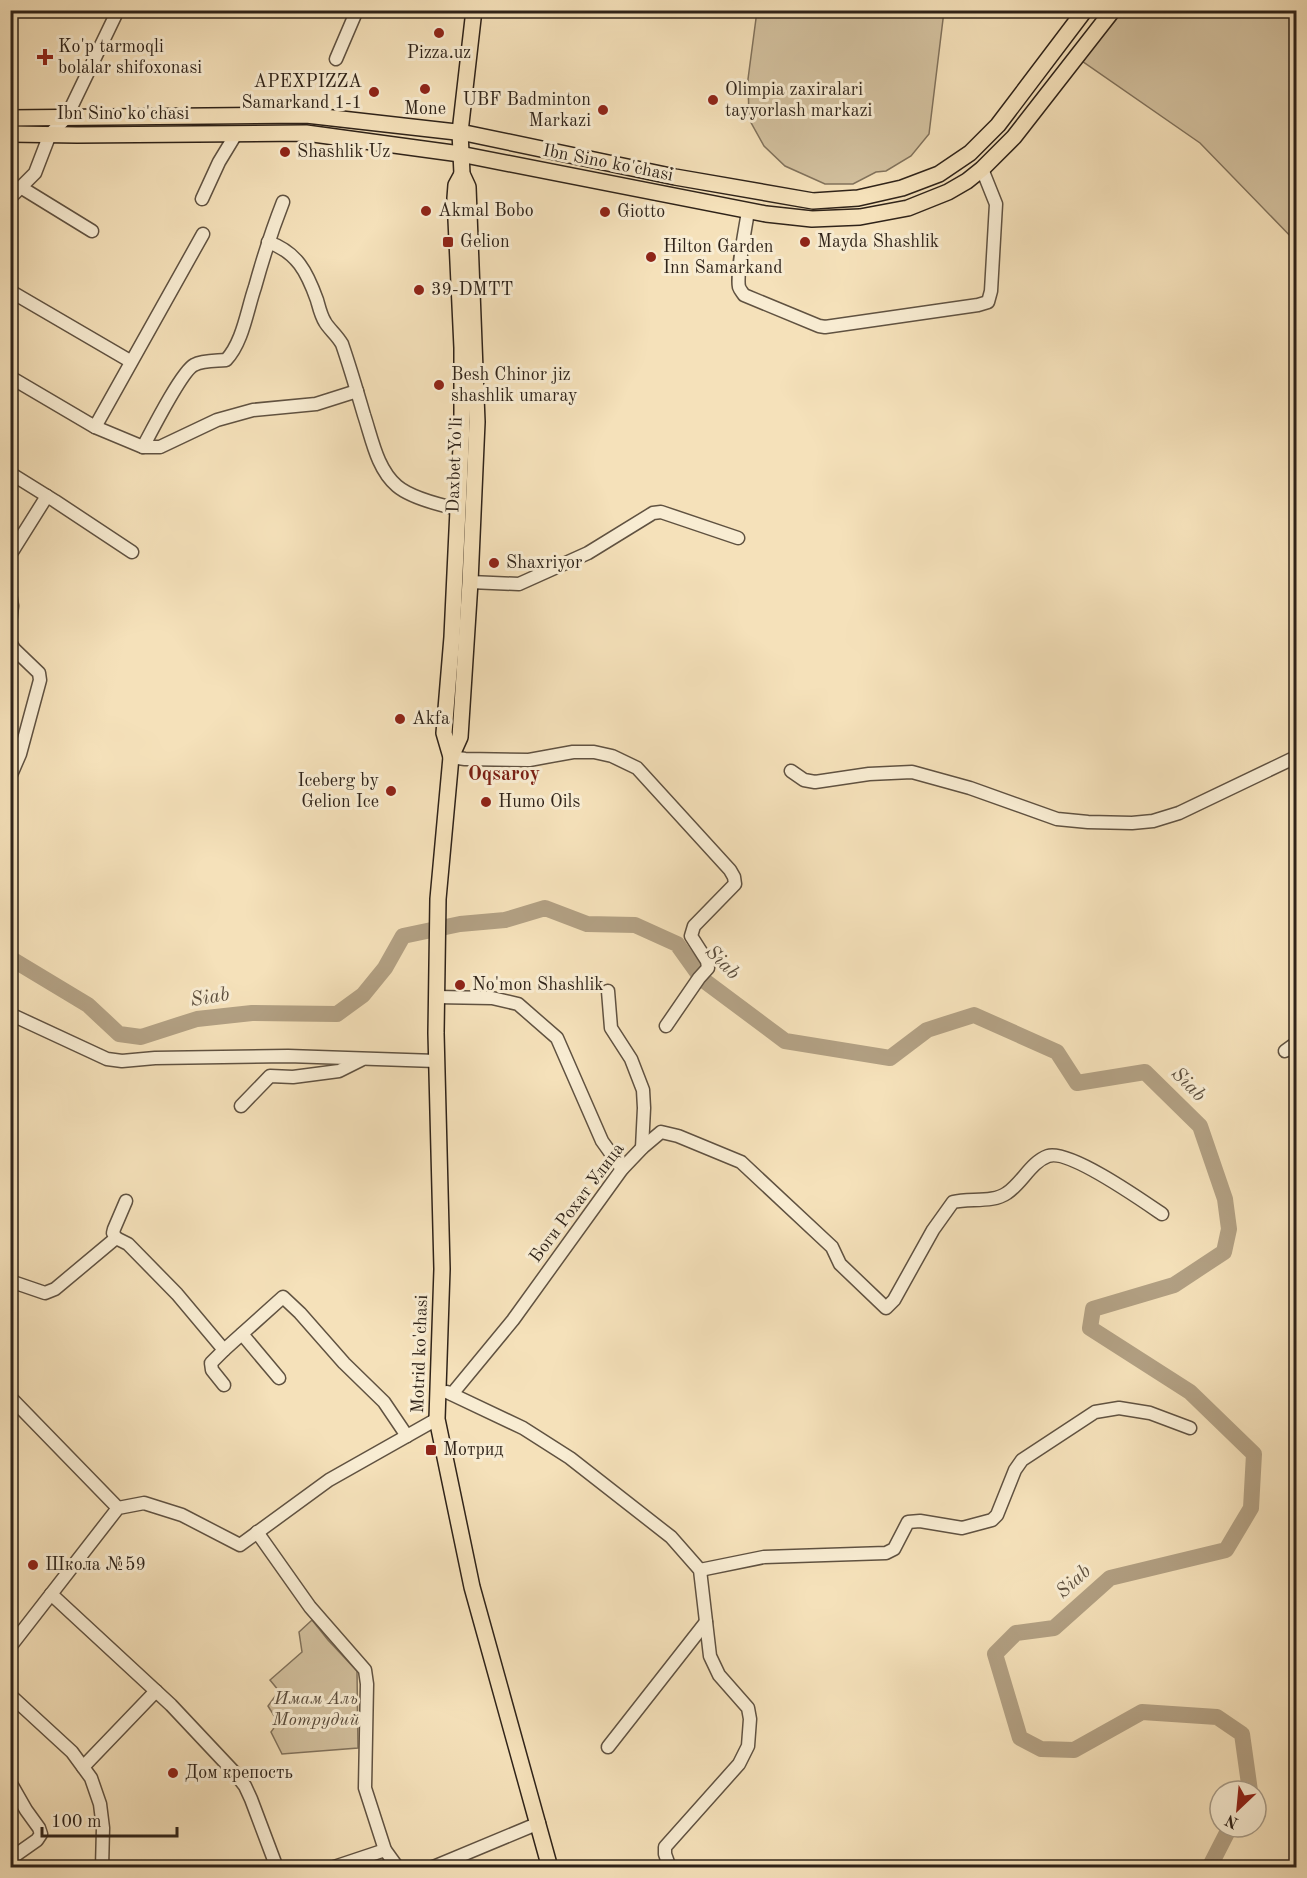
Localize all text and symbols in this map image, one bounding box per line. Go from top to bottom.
marker: Pizza.uz [432,26,446,40]
place label: Ko'p tarmoqli bolalar shifoxonasi [58,38,202,77]
place label: Pizza.uz [407,44,471,62]
marker: Ko'p tarmoqli bolalar shifoxonasi [36,48,54,66]
place label: APEXPIZZA Samarkand 1-1 [241,73,362,112]
place label: Olimpia zaxiralari tayyorlash markazi [725,81,873,120]
marker: Mone [418,82,432,96]
marker: APEXPIZZA Samarkand 1-1 [367,85,381,99]
place label: UBF Badminton Markazi [463,91,591,130]
marker: Olimpia zaxiralari tayyorlash markazi [706,93,720,107]
place label: Mone [404,100,446,118]
marker: UBF Badminton Markazi [596,103,610,117]
street label: Ibn Sino ko'chasi [57,105,189,123]
street label: Ibn Sino ko'chasi [541,142,675,185]
place label: Shashlik Uz [297,143,391,161]
marker: Shashlik Uz [278,145,292,159]
place label: Akmal Bobo [438,202,534,220]
place label: Giotto [617,203,665,221]
marker: Akmal Bobo [419,204,433,218]
marker: Giotto [598,205,612,219]
place label: Gelion [460,233,510,251]
place label: Mayda Shashlik [817,233,939,251]
marker: Gelion [441,235,455,249]
marker: Mayda Shashlik [798,235,812,249]
place label: Hilton Garden Inn Samarkand [663,238,783,277]
marker: Hilton Garden Inn Samarkand [644,250,658,264]
place label: 39-DMTT [431,281,513,299]
marker: 39-DMTT [412,283,426,297]
place label: Besh Chinor jiz shashlik umaray [451,366,578,405]
marker: Besh Chinor jiz shashlik umaray [432,378,446,392]
street label: Daxbet Yo'li [444,417,466,513]
place label: Shaxriyor [506,554,583,572]
marker: Shaxriyor [487,556,501,570]
place label: Akfa [412,710,450,728]
marker: Akfa [393,712,407,726]
district label: Oqsaroy [468,765,540,785]
place label: Iceberg by Gelion Ice [297,772,379,811]
marker: Iceberg by Gelion Ice [384,784,398,798]
place label: Humo Oils [498,793,580,811]
marker: Humo Oils [479,795,493,809]
water label: Siab [701,942,743,984]
place label: No'mon Shashlik [472,976,604,994]
marker: No'mon Shashlik [453,978,467,992]
water label: Siab [189,985,231,1011]
water label: Siab [1167,1064,1209,1106]
street label: Боги Рохат Улица [526,1140,628,1266]
street label: Motrid ko'chasi [409,1294,431,1414]
place label: Мотрид [443,1441,504,1459]
marker: Мотрид [424,1443,438,1457]
place label: Школа №59 [45,1556,146,1574]
marker: Школа №59 [26,1558,40,1572]
water label: Siab [1053,1561,1095,1603]
park label: Имам Аль Мотрудий [271,1690,360,1729]
place label: Дом крепость [185,1764,293,1782]
marker: Дом крепость [166,1766,180,1780]
north arrow [1208,1779,1268,1839]
scale bar [42,1800,177,1838]
text: N [1223,1810,1241,1831]
text: 100 m [51,1813,102,1831]

